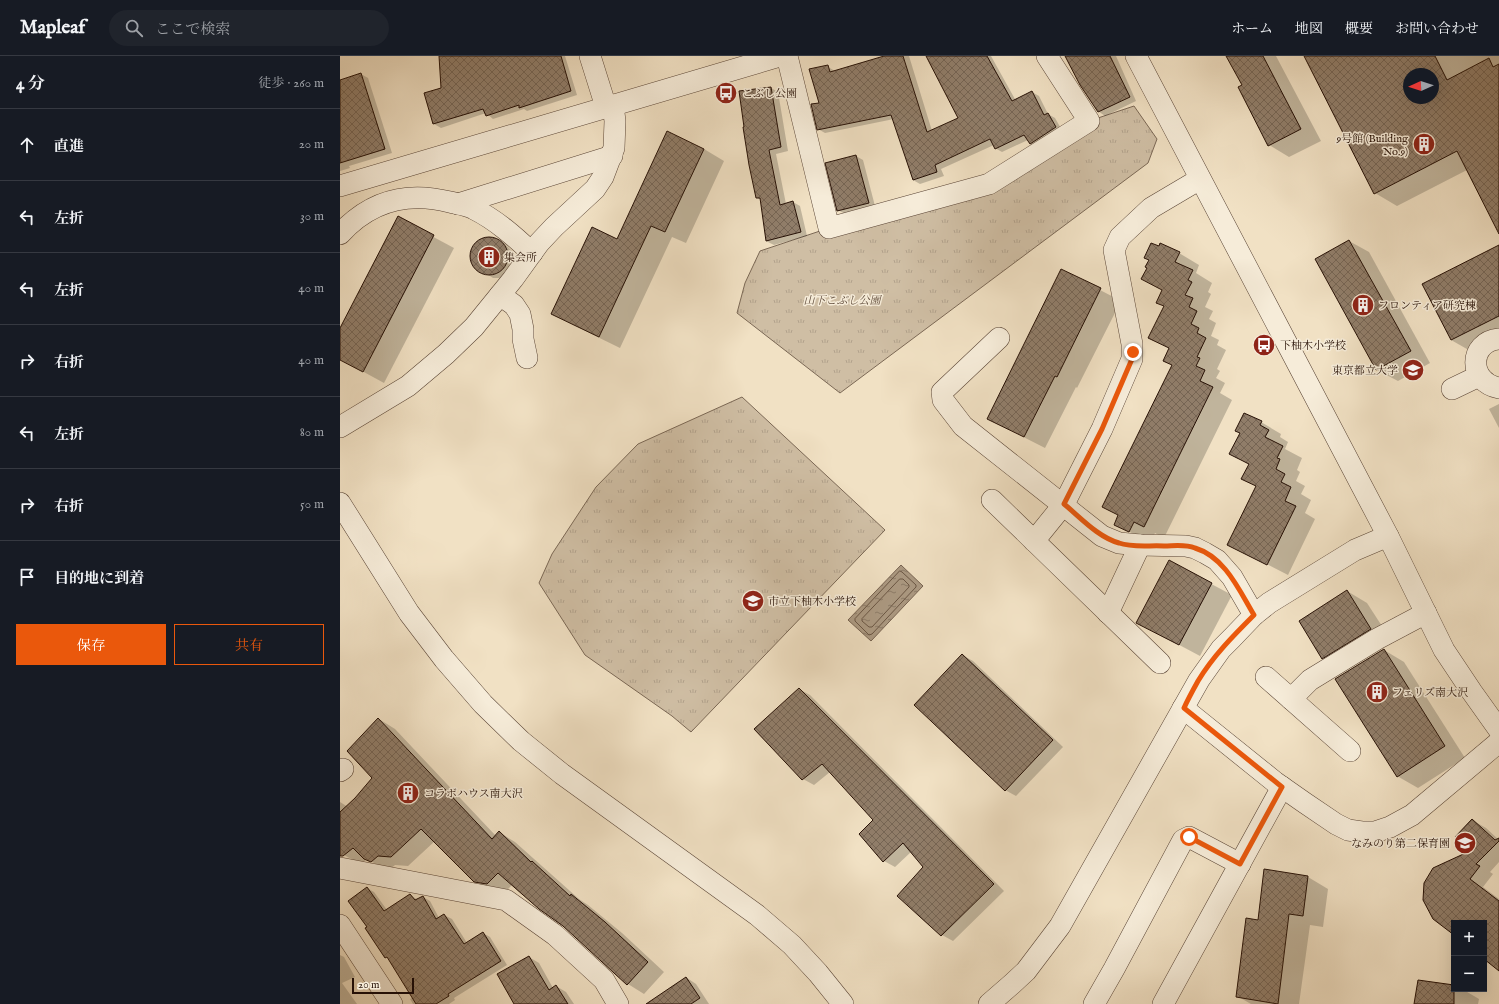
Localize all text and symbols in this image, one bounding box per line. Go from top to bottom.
search box [109,10,389,46]
text: Mapleaf [20,16,85,40]
icon: search [123,17,145,39]
text: ここで検索 [155,20,230,39]
text: ホーム [1231,20,1273,38]
text: 地図 [1295,20,1323,38]
text: 概要 [1345,20,1373,38]
text: お問い合わせ [1395,20,1479,38]
north arrow [1403,68,1439,104]
text: 4 分 [16,74,45,95]
text: 徒歩 · 260 m [259,75,324,92]
bus stop icon: こぶし公園 [713,80,739,106]
place label: こぶし公園 [742,87,797,101]
building icon: 9号館 (Building No.9) [1411,131,1437,157]
place label: 9号館 (Building No.9) [1335,132,1409,159]
icon: ahead [16,134,38,156]
text: 20 m [299,136,324,153]
text: 直進 [54,137,84,156]
icon: left [16,206,38,228]
text: 30 m [300,208,324,225]
text: 左折 [54,209,84,228]
building icon: 集会所 [476,244,502,270]
place label: 集会所 [504,251,537,265]
icon: left [16,278,38,300]
text: 40 m [298,280,324,297]
text: 左折 [54,281,84,300]
building icon: フロンティア研究棟 [1350,292,1376,318]
park label: 山下こぶし公園 [804,294,882,308]
place label: フロンティア研究棟 [1378,299,1476,313]
bus stop icon: 下柚木小学校 [1251,332,1277,358]
place label: 下柚木小学校 [1280,339,1346,353]
route end [1124,343,1142,361]
icon: right [16,350,38,372]
text: 40 m [298,352,324,369]
text: 右折 [54,353,84,372]
school or university icon: 東京都立大学 [1400,357,1426,383]
place label: 東京都立大学 [1332,364,1398,378]
icon: left [16,422,38,444]
text: 80 m [300,424,324,441]
text: 左折 [54,425,84,444]
icon: right [16,494,38,516]
text: 50 m [300,496,324,513]
text: 右折 [54,497,84,516]
icon: arrive [16,566,38,588]
text: 目的地に到着 [54,569,144,588]
school or university icon: 市立下柚木小学校 [740,588,766,614]
place label: 市立下柚木小学校 [768,595,856,609]
button: 保存 [16,624,166,665]
button: 共有 [174,624,324,665]
building icon: フェリズ南大沢 [1364,679,1390,705]
place label: フェリズ南大沢 [1392,686,1468,700]
building icon: コラボハウス南大沢 [395,780,421,806]
place label: コラボハウス南大沢 [424,787,523,801]
route start [1180,828,1198,846]
school or university icon: なみのり第二保育園 [1452,830,1478,856]
place label: なみのり第二保育園 [1351,837,1450,851]
map controls [1451,920,1487,992]
button: + [1451,920,1487,956]
button: − [1451,956,1487,992]
scale bar [352,976,414,995]
text: 20 m [358,978,379,992]

